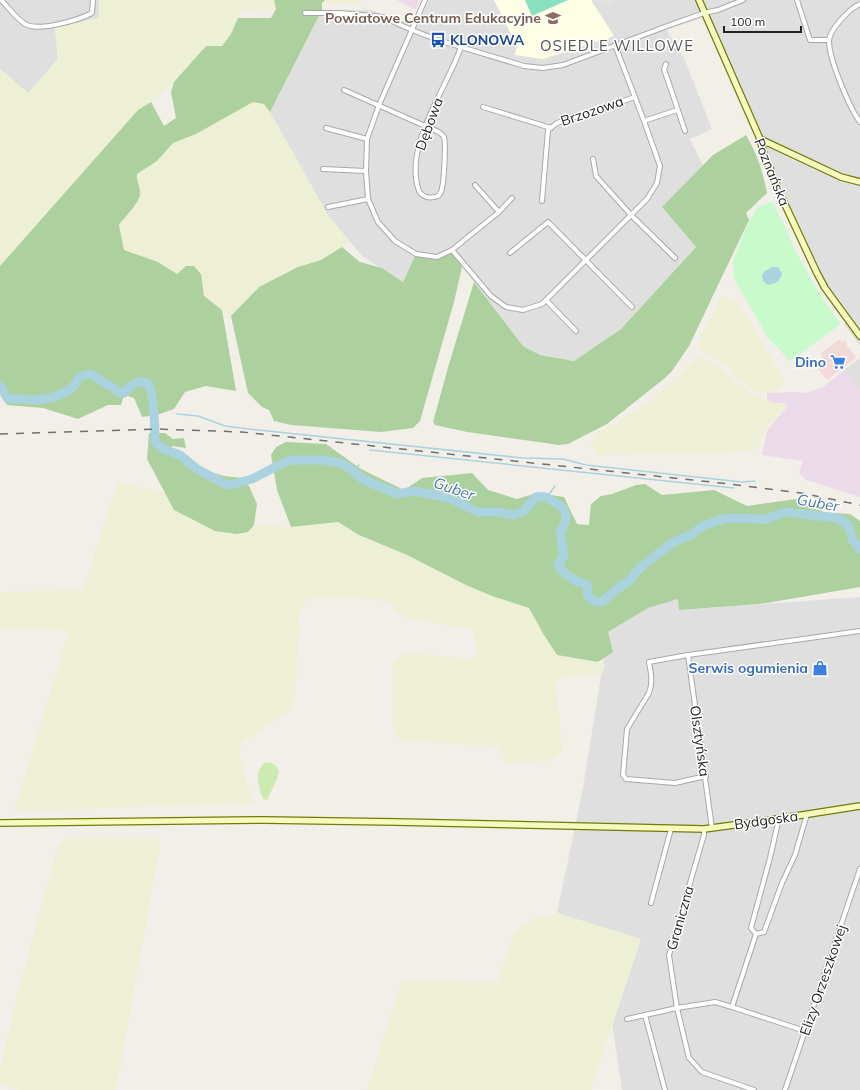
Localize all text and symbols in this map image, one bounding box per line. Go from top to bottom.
scale bar [724,8,801,34]
place label: Powiatowe Centrum Edukacyjne [325,9,541,27]
school or university icon: Powiatowe Centrum Edukacyjne [544,9,562,27]
text: 100 m [730,14,765,29]
bus stop icon: KLONOWA [429,31,447,49]
place label: KLONOWA [450,31,525,49]
district label: OSIEDLE WILLOWE [540,36,694,55]
street label: Brzozowa [558,92,626,130]
street label: Dębowa [411,95,447,153]
street label: Poznańska [750,136,794,208]
place label: Dino [795,353,826,371]
supermarket icon: Dino [829,353,847,371]
water label: Guber [431,473,478,505]
water label: Guber [796,489,841,516]
place label: Serwis ogumienia [688,659,808,677]
shop icon: Serwis ogumienia [811,659,829,677]
street label: Olsztyńska [686,704,714,778]
street label: Bydgoska [733,807,799,833]
street label: Graniczna [662,884,698,952]
street label: Elizy Orzeszkowej [796,922,850,1038]

